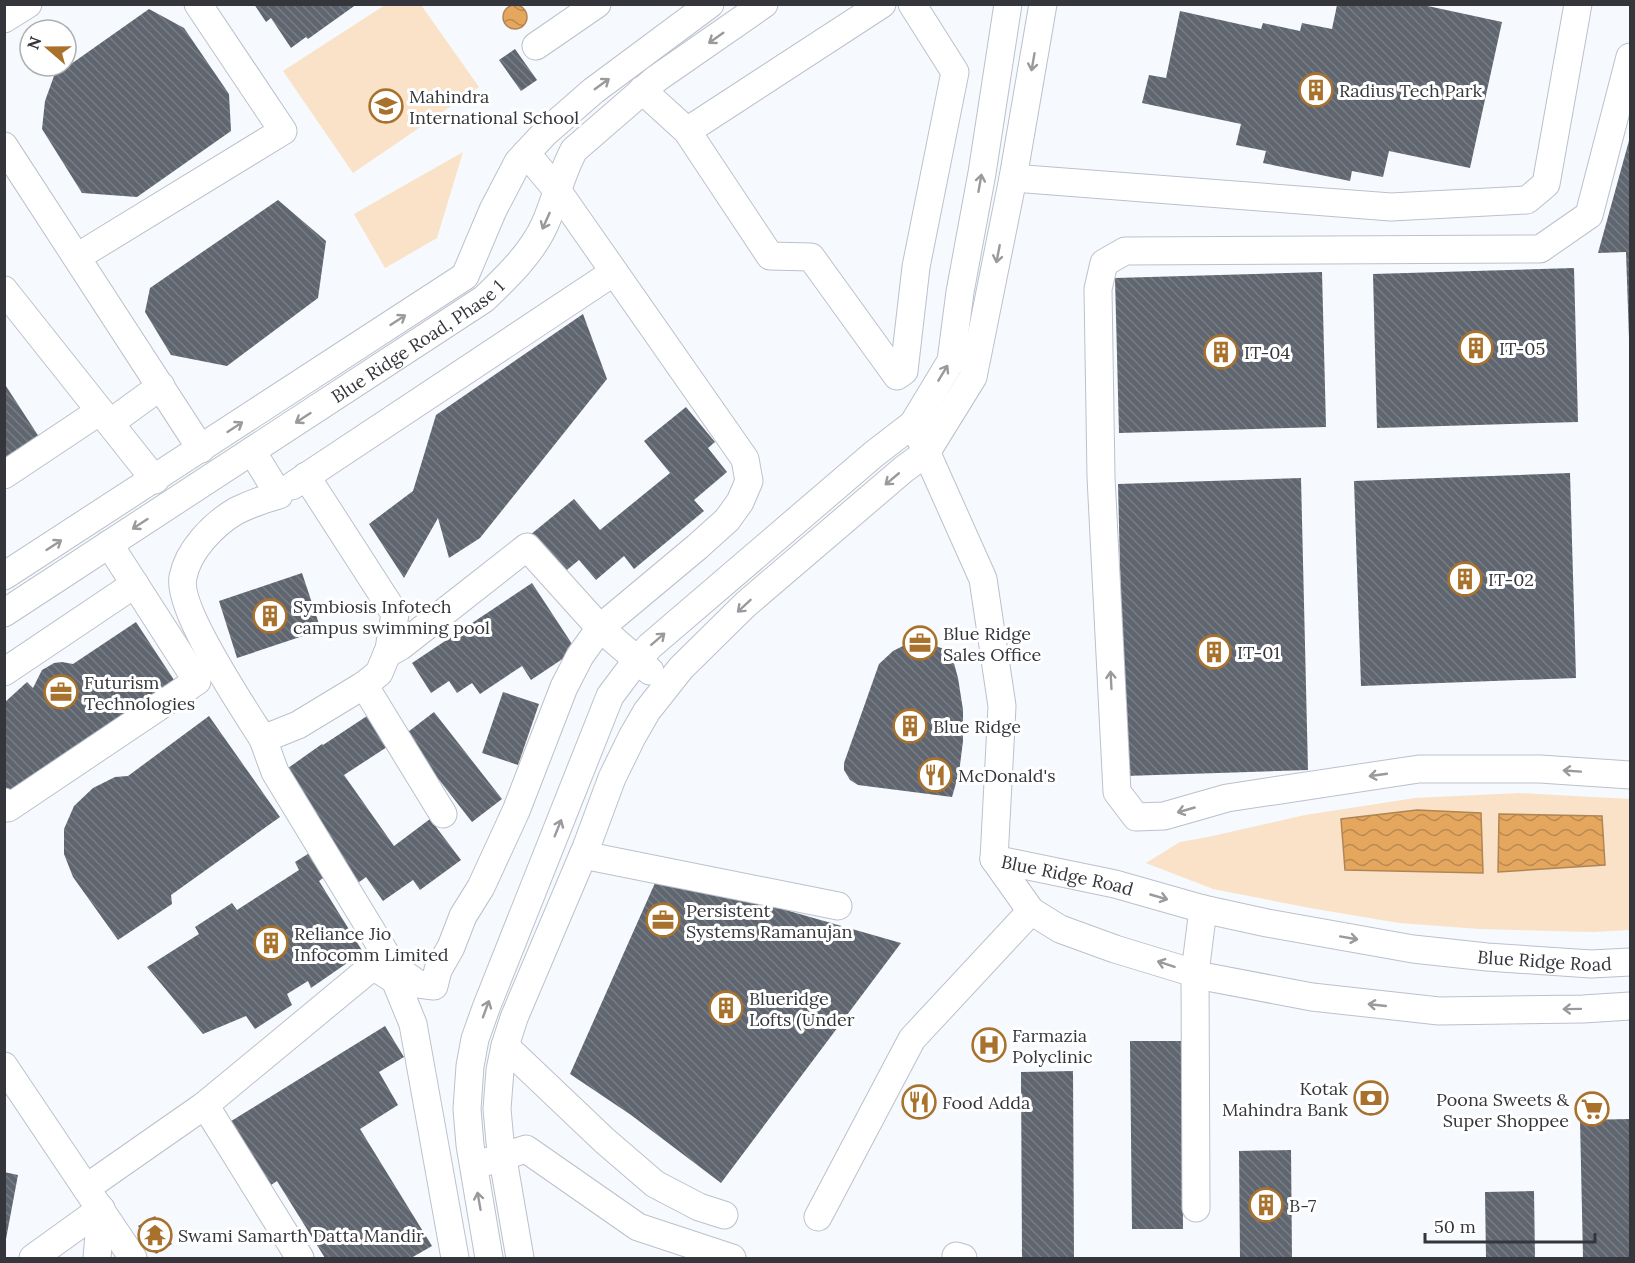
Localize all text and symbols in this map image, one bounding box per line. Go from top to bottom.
north arrow [18,18,78,78]
one-way arrow [708,32,724,44]
text: N [22,34,45,52]
one-way arrow [1027,52,1038,71]
building icon: Radius Tech Park [1298,72,1334,108]
one-way arrow [593,78,609,90]
place label: Radius Tech Park [1339,79,1482,102]
place label: Mahindra International School [409,85,579,129]
school or university icon: Mahindra International School [368,88,404,124]
one-way arrow [975,174,986,193]
one-way arrow [540,212,551,230]
one-way arrow [992,244,1003,263]
street label: Blue Ridge Road, Phase 1 [327,275,509,408]
one-way arrow [389,314,406,326]
building icon: IT-05 [1458,330,1494,366]
building icon: IT-04 [1203,334,1239,370]
place label: IT-05 [1499,337,1545,360]
place label: IT-04 [1244,341,1290,364]
one-way arrow [938,365,950,382]
one-way arrow [294,411,311,424]
one-way arrow [226,421,242,433]
one-way arrow [885,472,900,486]
one-way arrow [131,518,148,531]
one-way arrow [45,538,62,551]
building icon: IT-02 [1447,561,1483,597]
place label: IT-02 [1488,568,1534,591]
place label: Symbiosis Infotech campus swimming pool [293,595,490,639]
building icon: Symbiosis Infotech campus swimming pool [252,598,288,634]
one-way arrow [737,599,752,613]
place label: Blue Ridge Sales Office [943,622,1041,666]
office icon: Blue Ridge Sales Office [902,625,938,661]
one-way arrow [650,633,666,646]
building icon: IT-01 [1196,634,1232,670]
place label: IT-01 [1237,641,1280,664]
one-way arrow [1106,670,1117,690]
place label: Futurism Technologies [84,671,195,715]
office icon: Futurism Technologies [43,674,79,710]
building icon: Blue Ridge [892,708,928,744]
place label: Blue Ridge [933,715,1021,738]
restaurant icon: McDonald's [917,757,953,793]
place label: McDonald's [958,764,1056,787]
one-way arrow [1563,766,1583,777]
one-way arrow [1368,770,1388,781]
one-way arrow [1177,805,1196,816]
one-way arrow [553,819,564,838]
street label: Blue Ridge Road [999,849,1136,900]
one-way arrow [1149,892,1168,903]
place label: Persistent Systems Ramanujan [686,899,852,943]
office icon: Persistent Systems Ramanujan [645,902,681,938]
place label: Reliance Jio Infocomm Limited [294,922,449,966]
building icon: Reliance Jio Infocomm Limited [253,925,289,961]
one-way arrow [1339,933,1358,944]
street label: Blue Ridge Road [1476,945,1613,976]
one-way arrow [1157,958,1176,969]
place label: Blueridge Lofts (Under [749,987,855,1031]
building icon: Blueridge Lofts (Under [708,990,744,1026]
one-way arrow [1368,999,1388,1010]
one-way arrow [481,1000,492,1019]
one-way arrow [1563,1003,1583,1015]
place label: Farmazia Polyclinic [1012,1024,1092,1068]
hospital icon: Farmazia Polyclinic [971,1027,1007,1063]
place label: Kotak Mahindra Bank [1222,1077,1348,1121]
bank icon: Kotak Mahindra Bank [1353,1080,1389,1116]
restaurant icon: Food Adda [901,1084,937,1120]
place label: Poona Sweets & Super Shoppee [1436,1088,1569,1132]
place label: Food Adda [942,1091,1030,1114]
supermarket icon: Poona Sweets & Super Shoppee [1574,1091,1610,1127]
building icon: B-7 [1248,1187,1284,1223]
one-way arrow [473,1191,484,1211]
place label: B-7 [1289,1194,1316,1217]
scale bar [1425,1206,1594,1244]
text: 50 m [1434,1215,1476,1238]
temple icon: Swami Samarth Datta Mandir [137,1217,173,1253]
place label: Swami Samarth Datta Mandir [178,1224,424,1247]

